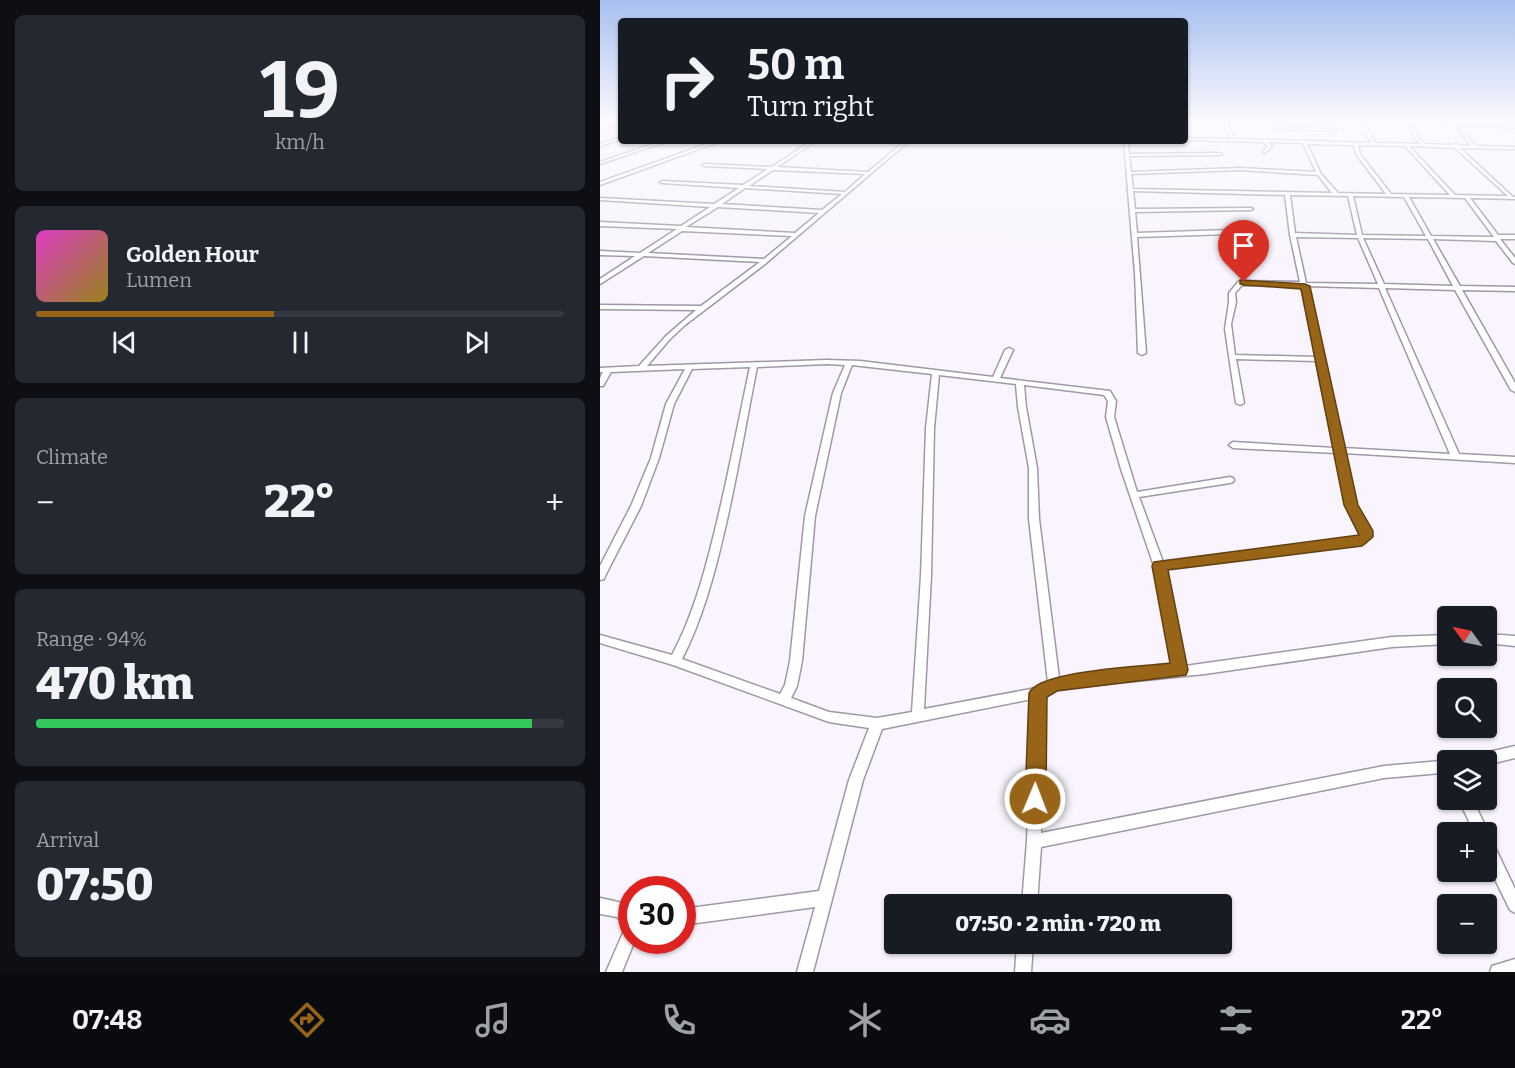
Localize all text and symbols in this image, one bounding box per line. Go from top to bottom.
text: 50 m [747,40,844,90]
icon: right [648,42,726,120]
text: 19 [260,44,340,138]
text: Turn right [747,91,874,123]
text: km/h [275,130,325,154]
pin [1218,220,1269,282]
icon: arrive [1227,229,1260,262]
text: Golden Hour [126,241,259,268]
text: Lumen [126,268,192,292]
icon: previous [108,326,141,359]
icon: pause [284,326,317,359]
icon: next [460,326,493,359]
text: Climate [36,445,108,469]
text: 22° [264,475,335,529]
text: − [36,483,54,523]
text: + [545,483,564,523]
north arrow [1437,606,1497,666]
map controls [1437,606,1497,954]
text: Range · 94% [36,627,147,651]
text: 470 km [36,657,194,711]
button: search [1437,678,1497,738]
button: layers [1437,750,1497,810]
position arrow [1003,767,1067,831]
button: + [1437,822,1497,882]
text: Arrival [36,828,99,852]
text: 07:50 [36,858,154,912]
speed limit sign: 30 [618,876,696,954]
button: − [1437,894,1497,954]
text: 07:50 · 2 min · 720 m [955,910,1161,937]
icon: directions [286,999,328,1041]
icon: music [472,999,514,1041]
icon: phone [658,999,700,1041]
icon: climate [844,999,886,1041]
icon: car [1029,999,1071,1041]
icon: filters [1215,999,1257,1041]
text: 07:48 [72,1004,143,1036]
text: 22° [1401,1004,1443,1036]

